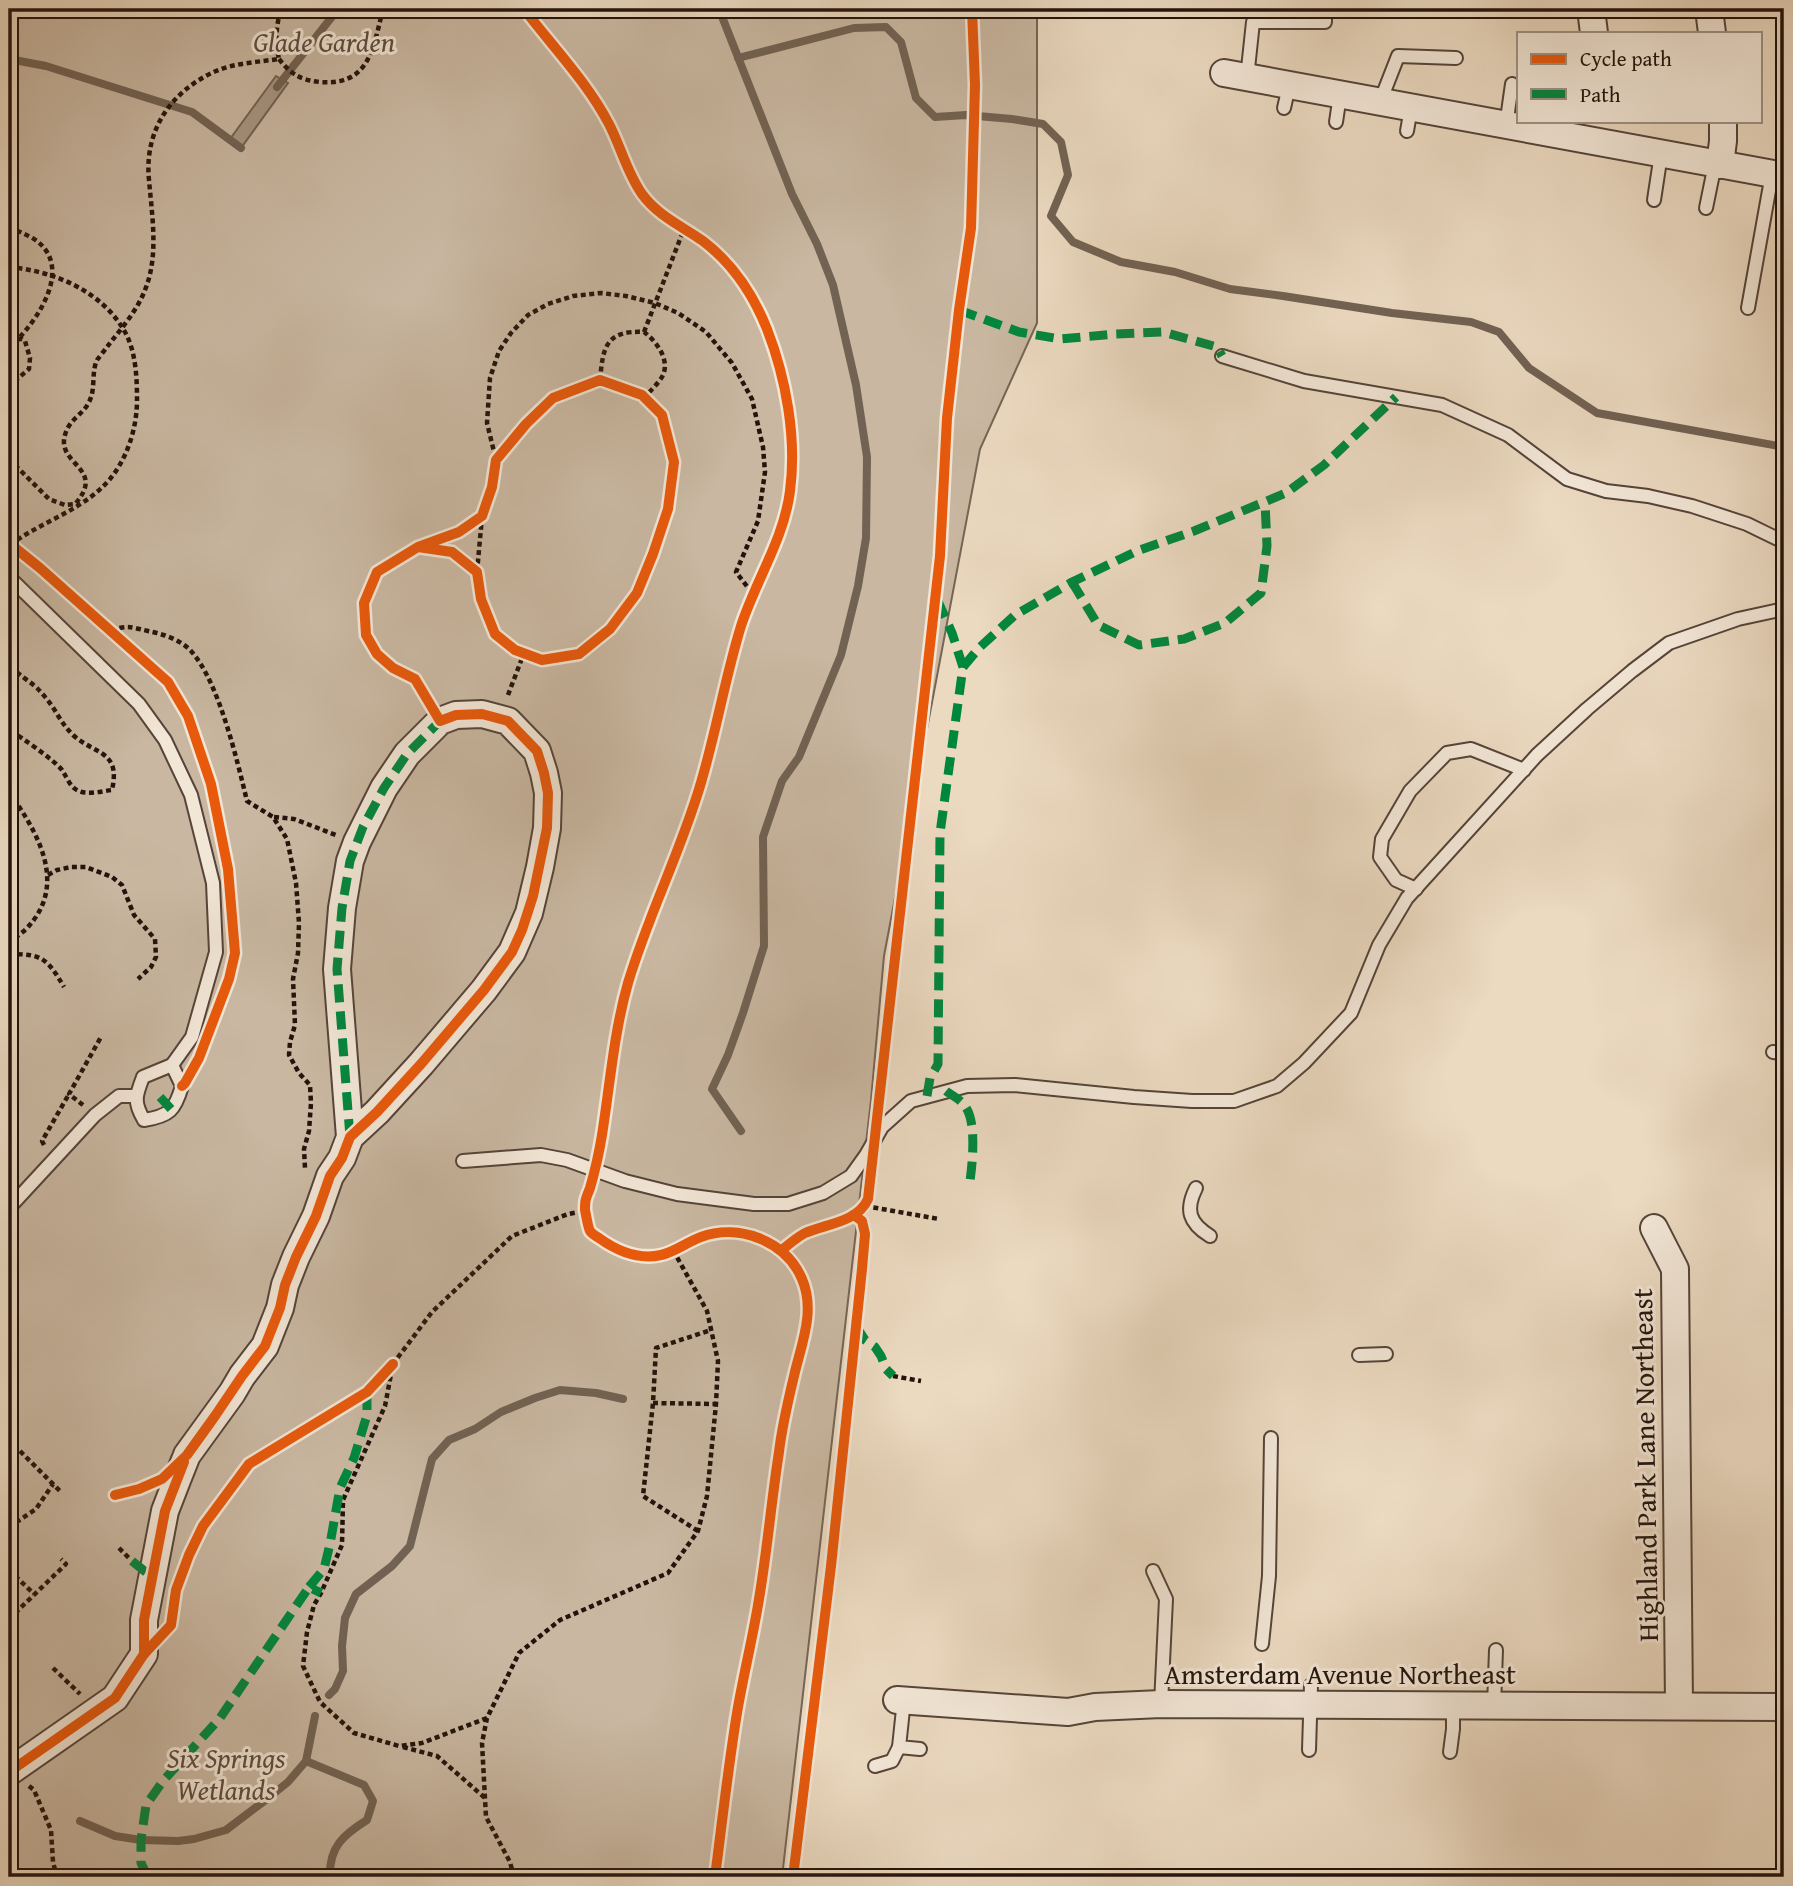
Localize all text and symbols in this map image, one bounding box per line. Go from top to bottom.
park label: Glade Garden [253,21,395,62]
legend [1517,32,1762,122]
text: Cycle path [1580,43,1672,74]
text: Path [1580,79,1621,110]
street label: Highland Park Lane Northeast [1621,1288,1668,1642]
street label: Amsterdam Avenue Northeast [1164,1653,1516,1694]
park label: Six Springs Wetlands [167,1737,285,1810]

